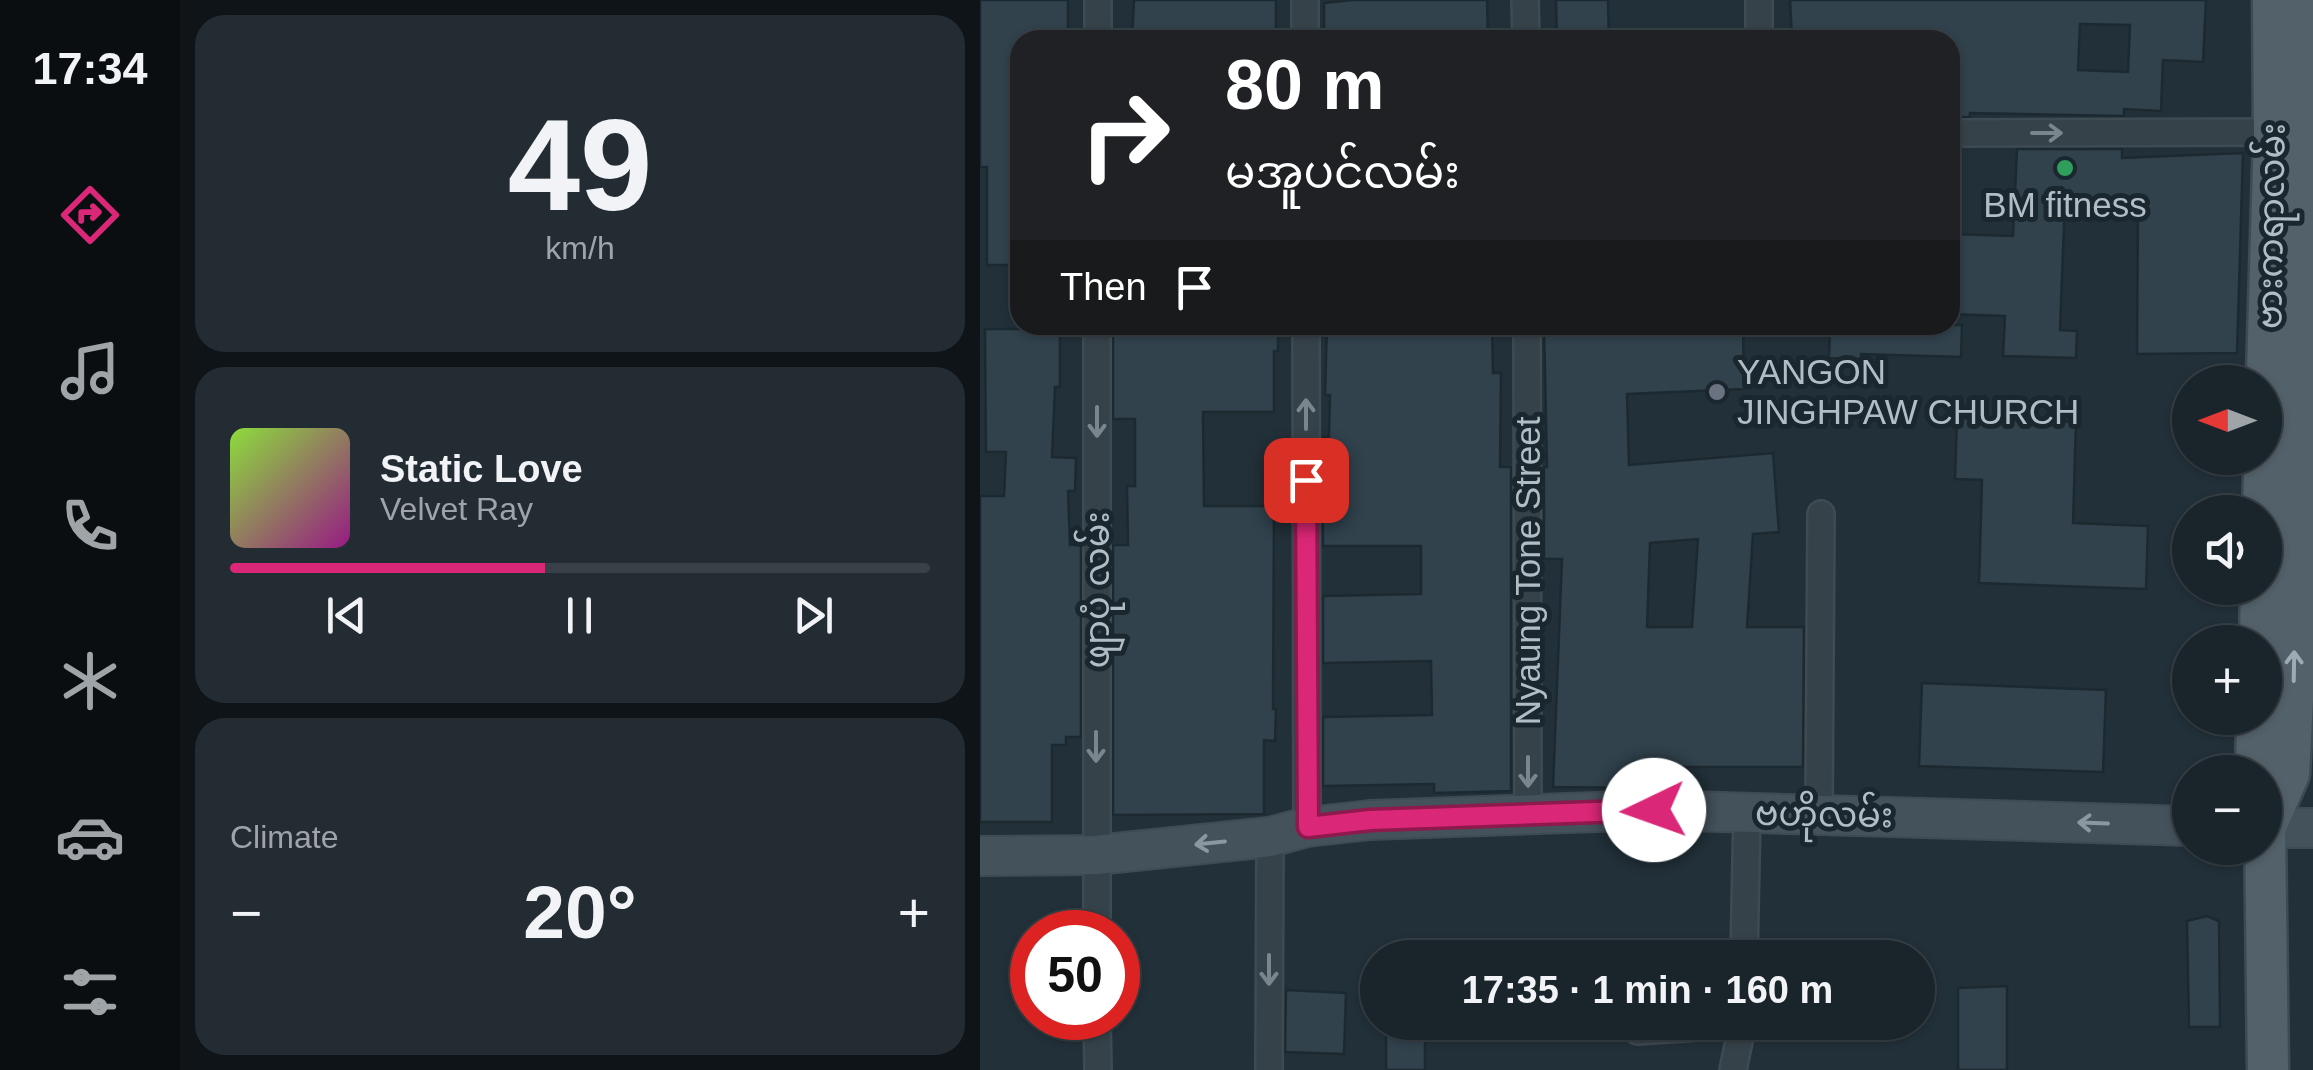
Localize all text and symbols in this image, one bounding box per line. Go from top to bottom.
text: 17:34 [32,43,148,94]
text: 80 m [1225,46,1385,124]
icon: right [1060,70,1190,200]
text: 49 [508,92,652,238]
street label: ဗားကရာလမ်း [2245,122,2301,330]
one-way arrow [2030,124,2063,142]
text: မအူပင်လမ်း [1225,147,1460,198]
marker: BM fitness [2054,157,2076,179]
icon: directions [55,180,125,250]
place label: BM fitness [1983,185,2147,224]
text: km/h [545,230,615,266]
icon: arrive [1167,260,1222,315]
text: Then [1060,266,1147,308]
icon: music [55,336,125,406]
place label: YANGON JINGHPAW CHURCH [1737,352,2079,431]
north arrow [2172,365,2282,475]
map controls [2172,365,2282,865]
marker: YANGON JINGHPAW CHURCH [1706,381,1728,403]
one-way arrow [1296,399,1316,432]
one-way arrow [1088,406,1106,438]
street label: Nyaung Tone Street [1508,416,1547,725]
pin [1264,438,1349,523]
text: Static Love [380,448,583,490]
icon: arrive [1279,453,1334,508]
icon: phone [55,491,125,561]
text: Velvet Ray [380,491,533,527]
button: sound [2172,495,2282,605]
street label: ဖျာပုံ လမ်း [1073,511,1126,669]
icon: previous [319,588,374,643]
icon: pause [552,588,607,643]
icon: next [786,588,841,643]
button: + [2172,625,2282,735]
icon: climate [55,646,125,716]
one-way arrow [2284,650,2304,682]
one-way arrow [1086,730,1106,763]
button: − [2172,755,2282,865]
one-way arrow [1518,756,1538,788]
position arrow [1602,758,1706,862]
street label: ဗဟိုလမ်း [1754,789,1894,843]
icon: car [55,802,125,872]
one-way arrow [2077,813,2109,832]
text: Climate [230,819,338,855]
one-way arrow [1194,834,1227,853]
text: 20° [523,870,637,954]
text: − [230,882,262,944]
text: + [898,882,930,944]
speed limit sign: 50 [1010,910,1140,1040]
one-way arrow [1260,952,1278,985]
icon: filters [55,957,125,1027]
text: 17:35 · 1 min · 160 m [1462,969,1833,1011]

